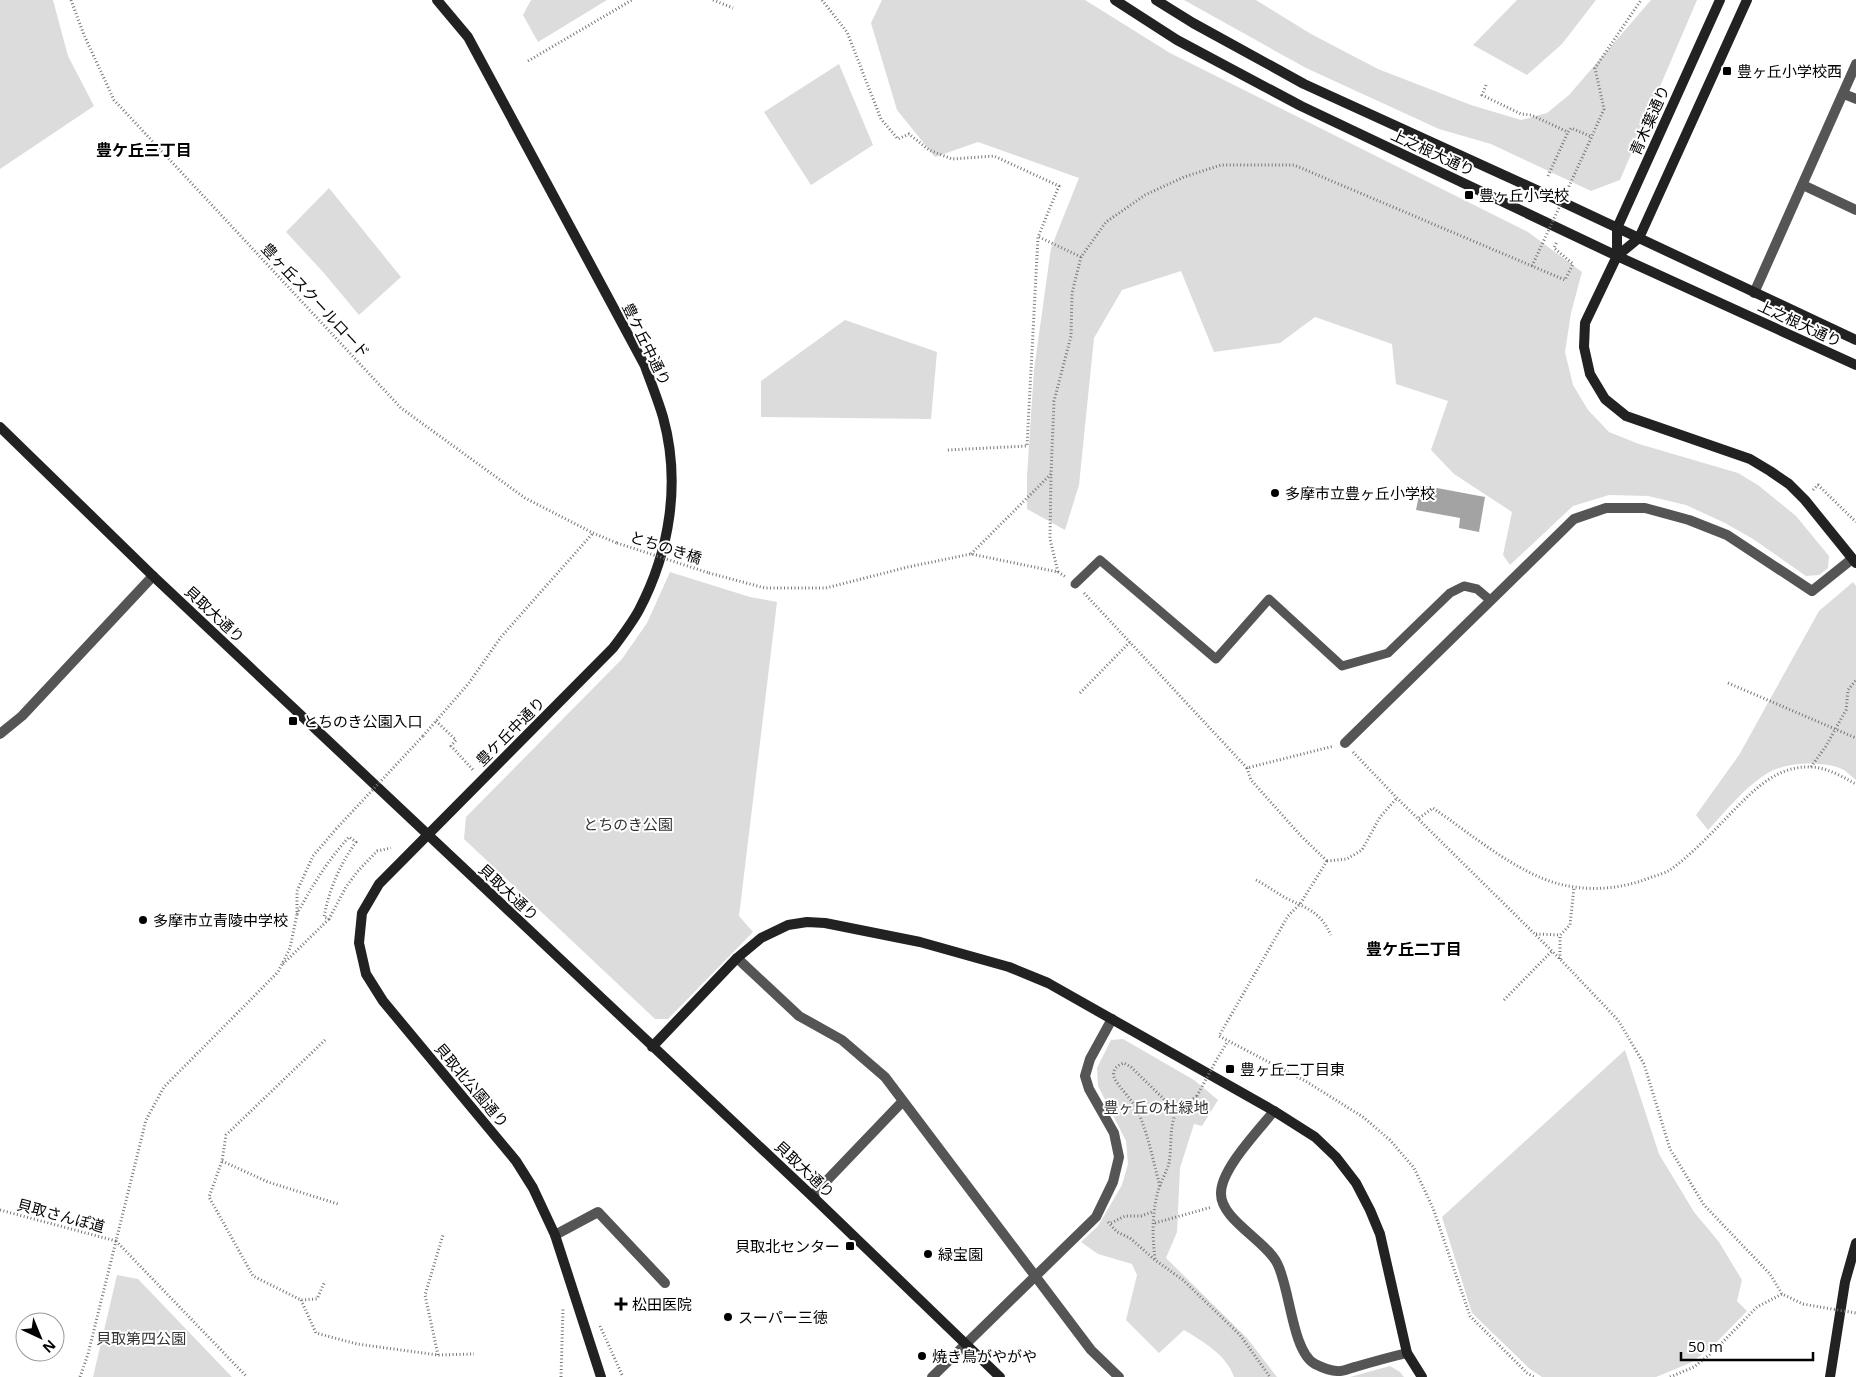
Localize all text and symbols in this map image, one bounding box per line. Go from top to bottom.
place label: 豊ヶ丘小学校西 [1737,61,1842,81]
marker: 豊ヶ丘小学校西 [1721,65,1733,77]
street label: 青木葉通り [1625,82,1673,158]
street label: 上之根大通り [1388,124,1478,180]
district label: 豊ケ丘三丁目 [96,139,192,161]
place label: 豊ヶ丘小学校 [1479,185,1569,205]
marker: 豊ヶ丘小学校 [1463,189,1475,201]
street label: 豊ヶ丘スクールロード [258,238,374,362]
street label: 上之根大通り [1755,295,1845,351]
street label: 豊ケ丘中通り [618,299,676,389]
place label: 多摩市立豊ヶ丘小学校 [1285,483,1435,503]
marker: 多摩市立豊ヶ丘小学校 [1269,487,1281,499]
street label: とちのき橋 [627,526,705,568]
street label: 貝取大通り [181,581,249,647]
street label: 豊ケ丘中通り [471,692,549,770]
place label: とちのき公園入口 [303,711,423,731]
marker: とちのき公園入口 [287,715,299,727]
park label: とちのき公園 [583,814,673,834]
street label: 貝取大通り [475,859,543,925]
place label: 多摩市立青陵中学校 [153,910,288,930]
marker: 多摩市立青陵中学校 [137,914,149,926]
district label: 豊ケ丘二丁目 [1366,938,1462,960]
street label: 貝取北公園通り [431,1038,513,1132]
place label: 豊ヶ丘二丁目東 [1240,1059,1345,1079]
marker: 豊ヶ丘二丁目東 [1224,1063,1236,1075]
park label: 豊ヶ丘の杜緑地 [1103,1097,1209,1117]
street label: 貝取大通り [771,1136,839,1202]
street label: 貝取さんぽ道 [15,1194,107,1236]
place label: 貝取北センター [735,1236,840,1256]
marker: 貝取北センター [844,1240,856,1252]
place label: 緑宝園 [938,1244,983,1264]
marker: 緑宝園 [922,1248,934,1260]
place label: 松田医院 [632,1294,692,1314]
marker: 松田医院 [614,1297,628,1311]
place label: スーパー三徳 [738,1307,828,1327]
marker: スーパー三徳 [722,1311,734,1323]
north arrow [15,1312,65,1362]
park label: 貝取第四公園 [96,1328,186,1348]
scale bar [1681,1330,1814,1362]
text: N [39,1336,60,1358]
text: 50 m [1688,1336,1723,1356]
place label: 焼き鳥がやがや [932,1346,1037,1366]
marker: 焼き鳥がやがや [916,1350,928,1362]

